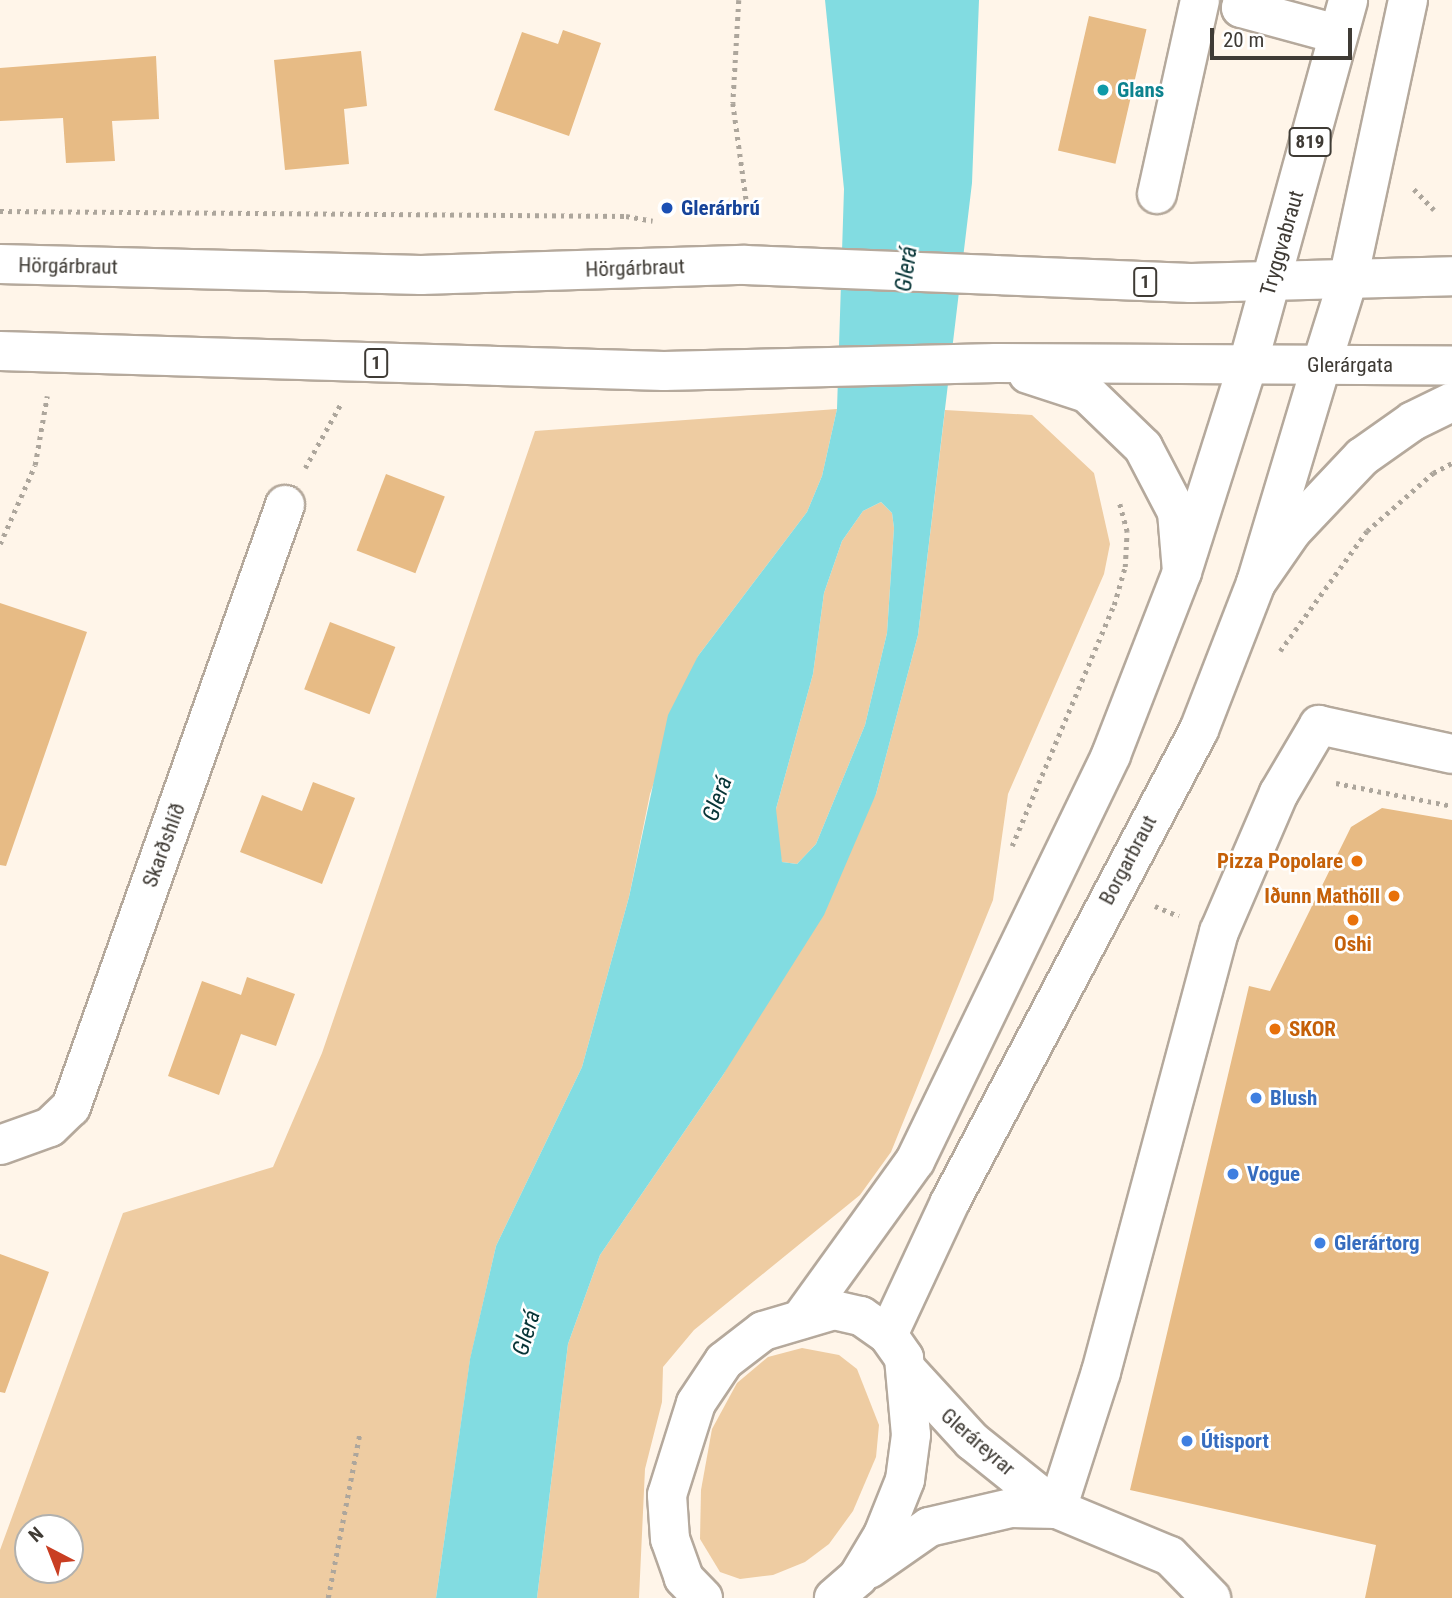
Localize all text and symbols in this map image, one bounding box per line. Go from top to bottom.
scale bar [1214,14,1356,58]
text: 20 m [1223,28,1264,52]
place label: Glans [1117,77,1164,103]
marker: Glans [1095,82,1111,98]
road number: 819 [1287,126,1333,158]
street label: Tryggvabraut [1255,188,1309,298]
place label: Glerárbrú [681,195,760,221]
marker: Glerárbrú [659,200,675,216]
water label: Glerá [890,244,924,294]
street label: Hörgárbraut [18,253,118,279]
street label: Hörgárbraut [585,254,685,282]
road number: 1 [1133,266,1157,298]
road number: 1 [364,348,388,378]
street label: Glerárgata [1307,352,1393,378]
water label: Glerá [697,773,739,825]
street label: Skarðshlíð [137,799,191,891]
street label: Borgarbraut [1094,811,1162,909]
place label: Pizza Popolare [1217,848,1343,874]
marker: Pizza Popolare [1349,853,1365,869]
place label: Iðunn Mathöll [1264,883,1380,909]
marker: Iðunn Mathöll [1386,888,1402,904]
marker: Oshi [1345,912,1361,928]
place label: Oshi [1334,931,1372,957]
place label: SKOR [1289,1016,1336,1042]
marker: SKOR [1267,1021,1283,1037]
place label: Blush [1270,1085,1317,1111]
marker: Blush [1248,1090,1264,1106]
place label: Vogue [1247,1161,1300,1187]
marker: Vogue [1225,1166,1241,1182]
place label: Glerártorg [1334,1230,1420,1256]
marker: Glerártorg [1312,1235,1328,1251]
water label: Glerá [507,1307,547,1359]
street label: Gleráreyrar [936,1403,1020,1481]
place label: Útisport [1201,1428,1269,1454]
marker: Útisport [1179,1433,1195,1449]
north arrow [14,1514,84,1584]
text: N [24,1522,48,1547]

